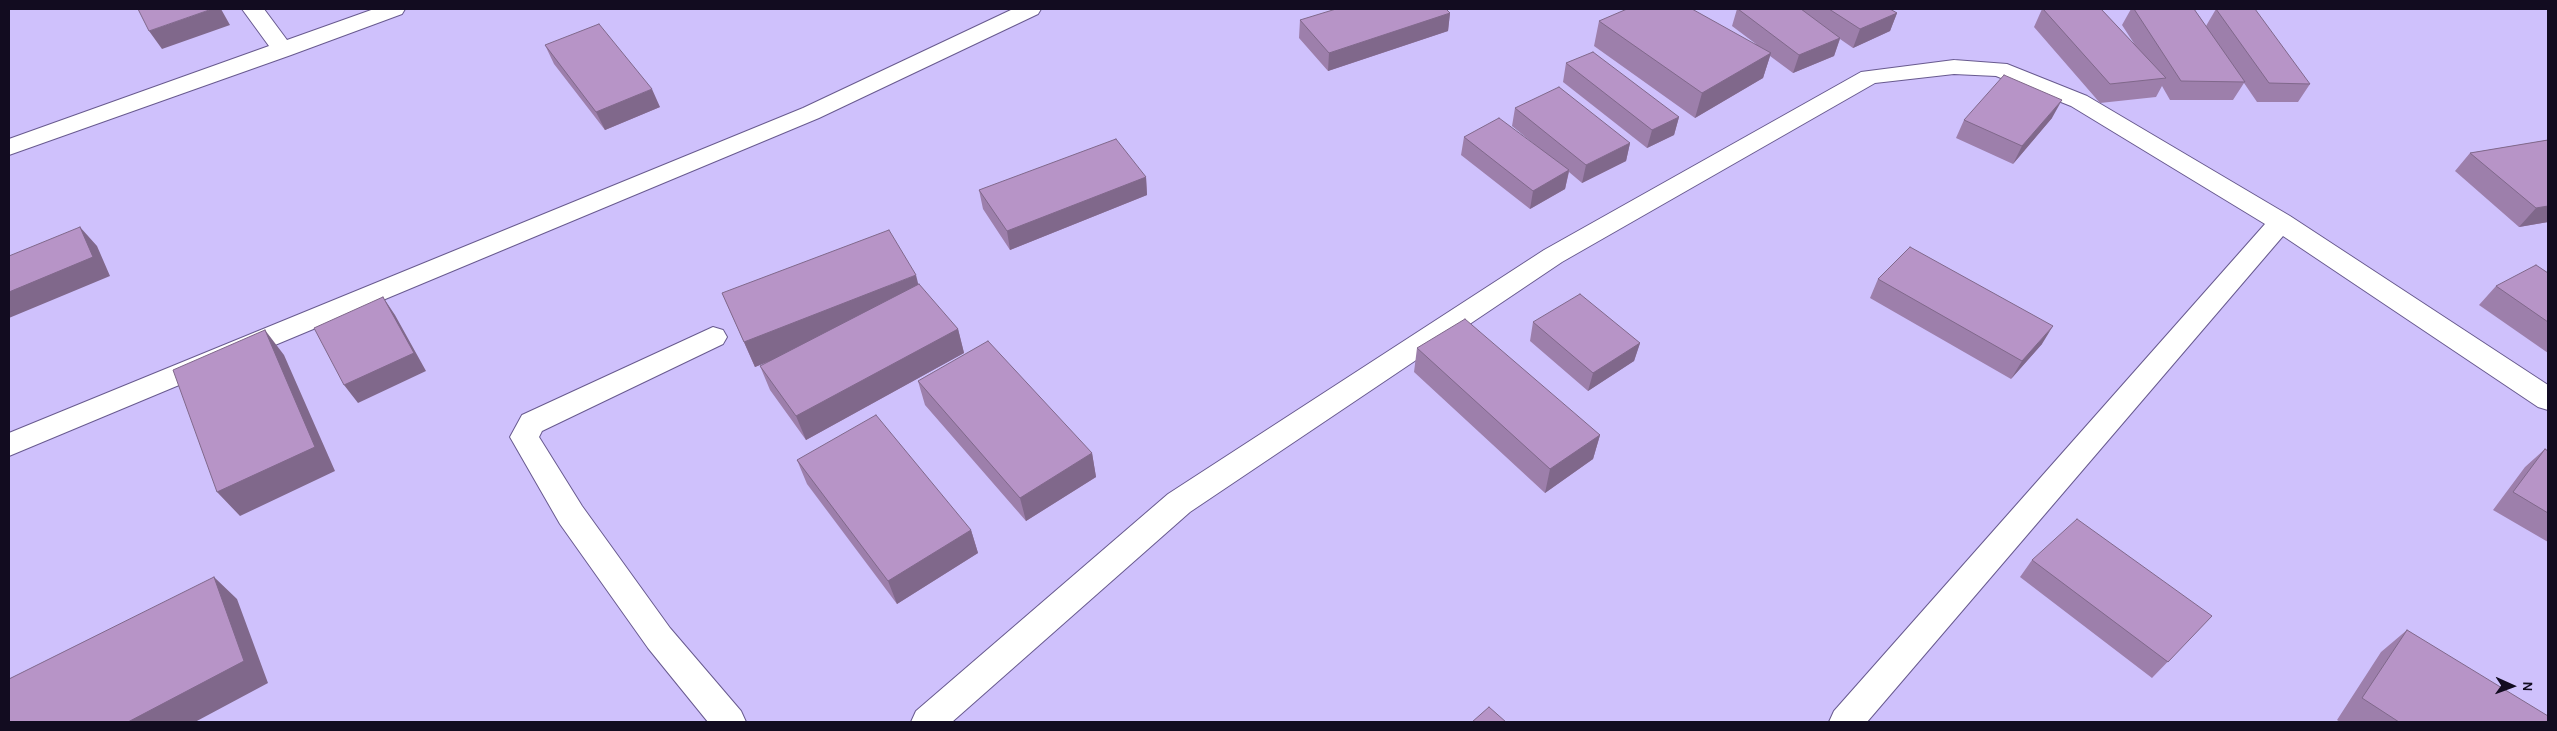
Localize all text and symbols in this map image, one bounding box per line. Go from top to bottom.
north arrow [2487,661,2537,711]
text: N [2519,681,2536,692]

